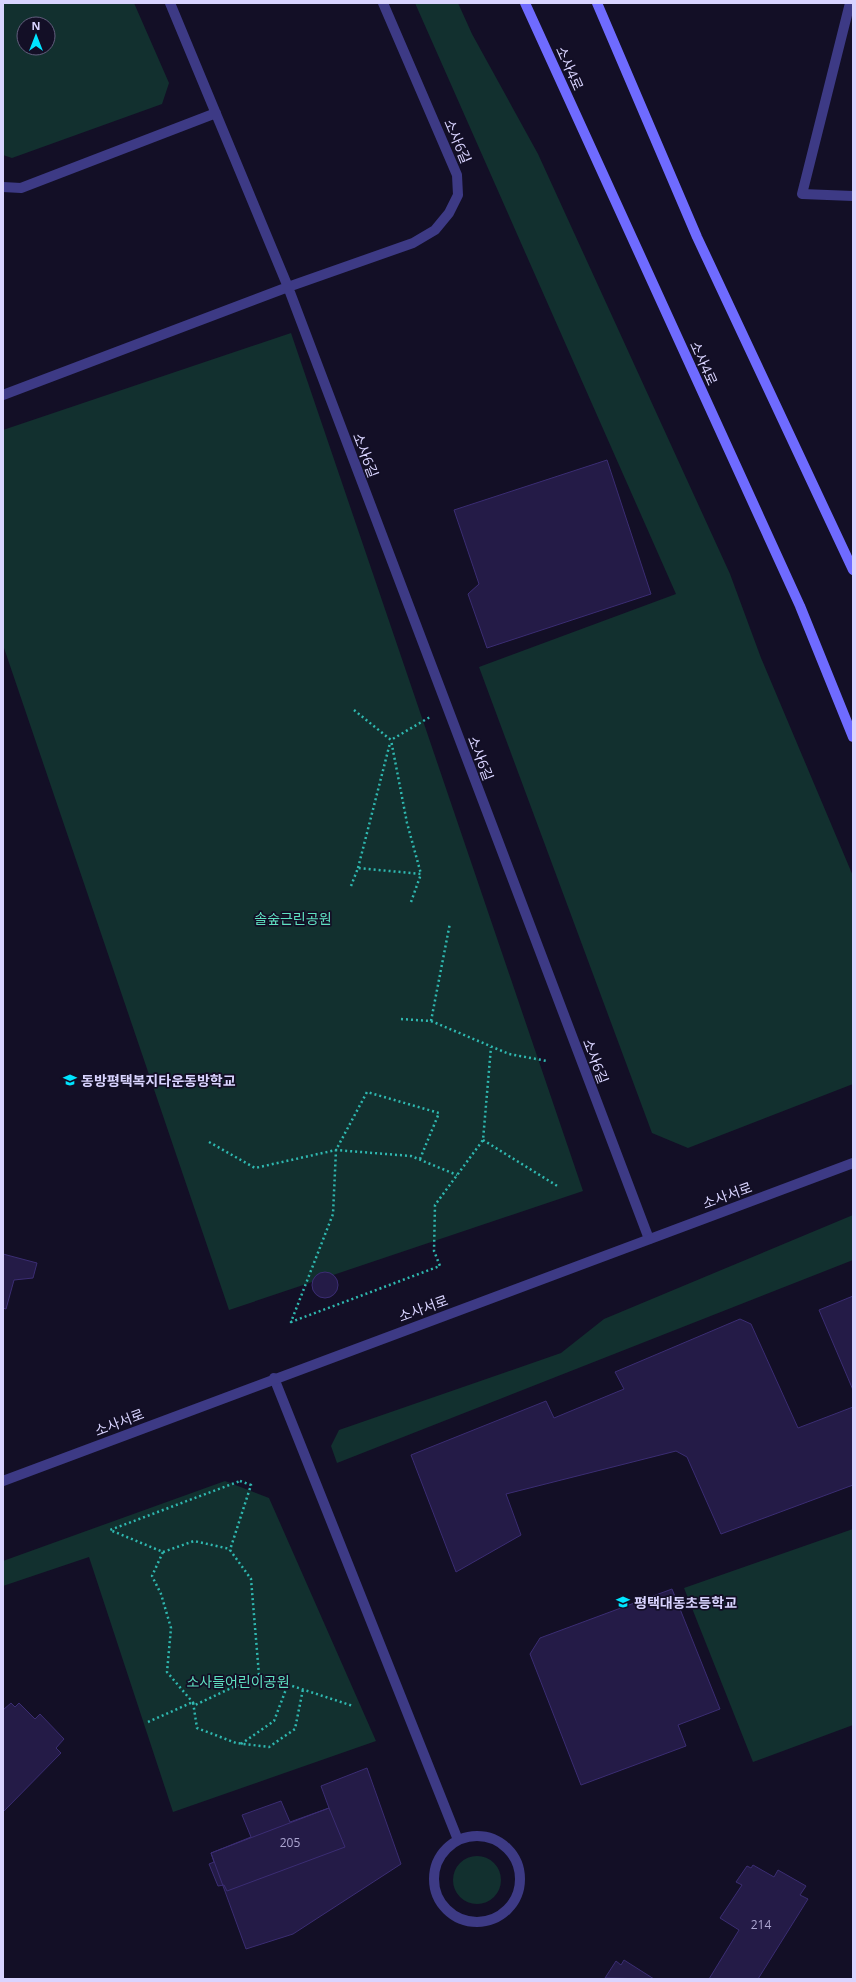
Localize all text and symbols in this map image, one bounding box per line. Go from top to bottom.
north arrow [16,16,56,56]
text: N [32,18,40,33]
street label: 소사4로 [552,43,588,93]
street label: 소사6길 [440,116,476,166]
street label: 소사4로 [686,338,722,388]
street label: 소사6길 [349,430,383,480]
street label: 소사6길 [464,733,498,783]
park label: 솔숲근린공원 [254,909,332,928]
street label: 소사6길 [579,1036,613,1086]
place label: 동방평택복지타운동방학교 [81,1071,236,1090]
school or university icon: 동방평택복지타운동방학교 [62,1072,78,1088]
street label: 소사서로 [700,1177,755,1213]
street label: 소사서로 [396,1290,451,1326]
street label: 소사서로 [92,1404,147,1440]
place label: 평택대동초등학교 [634,1593,737,1612]
school or university icon: 평택대동초등학교 [615,1594,631,1610]
park label: 소사들어린이공원 [186,1672,290,1691]
house number: 205 [280,1834,300,1851]
house number: 214 [751,1916,771,1933]

